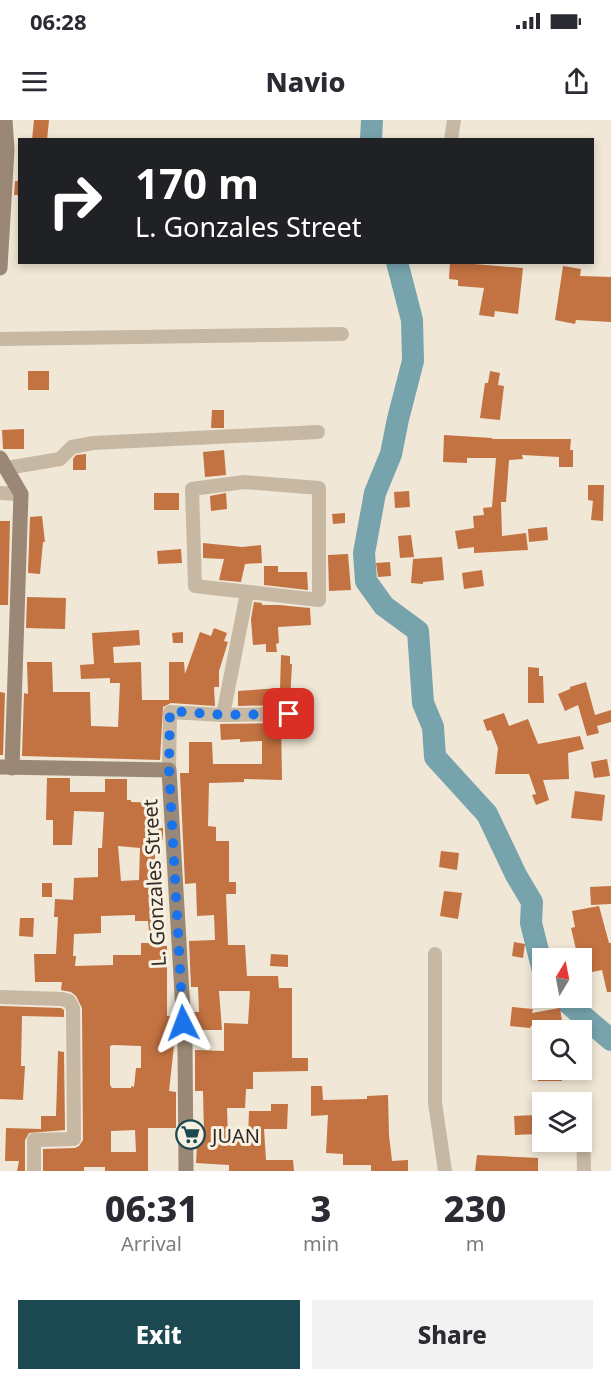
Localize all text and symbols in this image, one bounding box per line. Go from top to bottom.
text: 06:28 [30,6,87,36]
text: Navio [265,63,346,100]
icon: menu [18,65,51,98]
icon: share [560,65,593,98]
text: 170 m [135,154,259,211]
icon: right [36,162,114,240]
text: L. Gonzales Street [135,208,361,245]
pin [263,688,314,739]
icon: arrive [272,697,305,730]
street label: L. Gonzales Street [136,799,172,967]
north arrow [532,948,592,1008]
map controls [532,948,592,1152]
position arrow [151,991,215,1055]
button: search [532,1020,592,1080]
button: layers [532,1092,592,1152]
supermarket icon: JUAN [175,1119,207,1151]
place label: JUAN [210,1122,260,1149]
text: 06:31 [105,1184,198,1233]
text: 3 [311,1184,331,1233]
text: 230 [444,1184,506,1233]
text: Arrival [121,1230,182,1257]
text: min [303,1230,339,1257]
text: m [466,1230,484,1257]
button: Exit [18,1300,300,1369]
button: Share [312,1300,593,1369]

